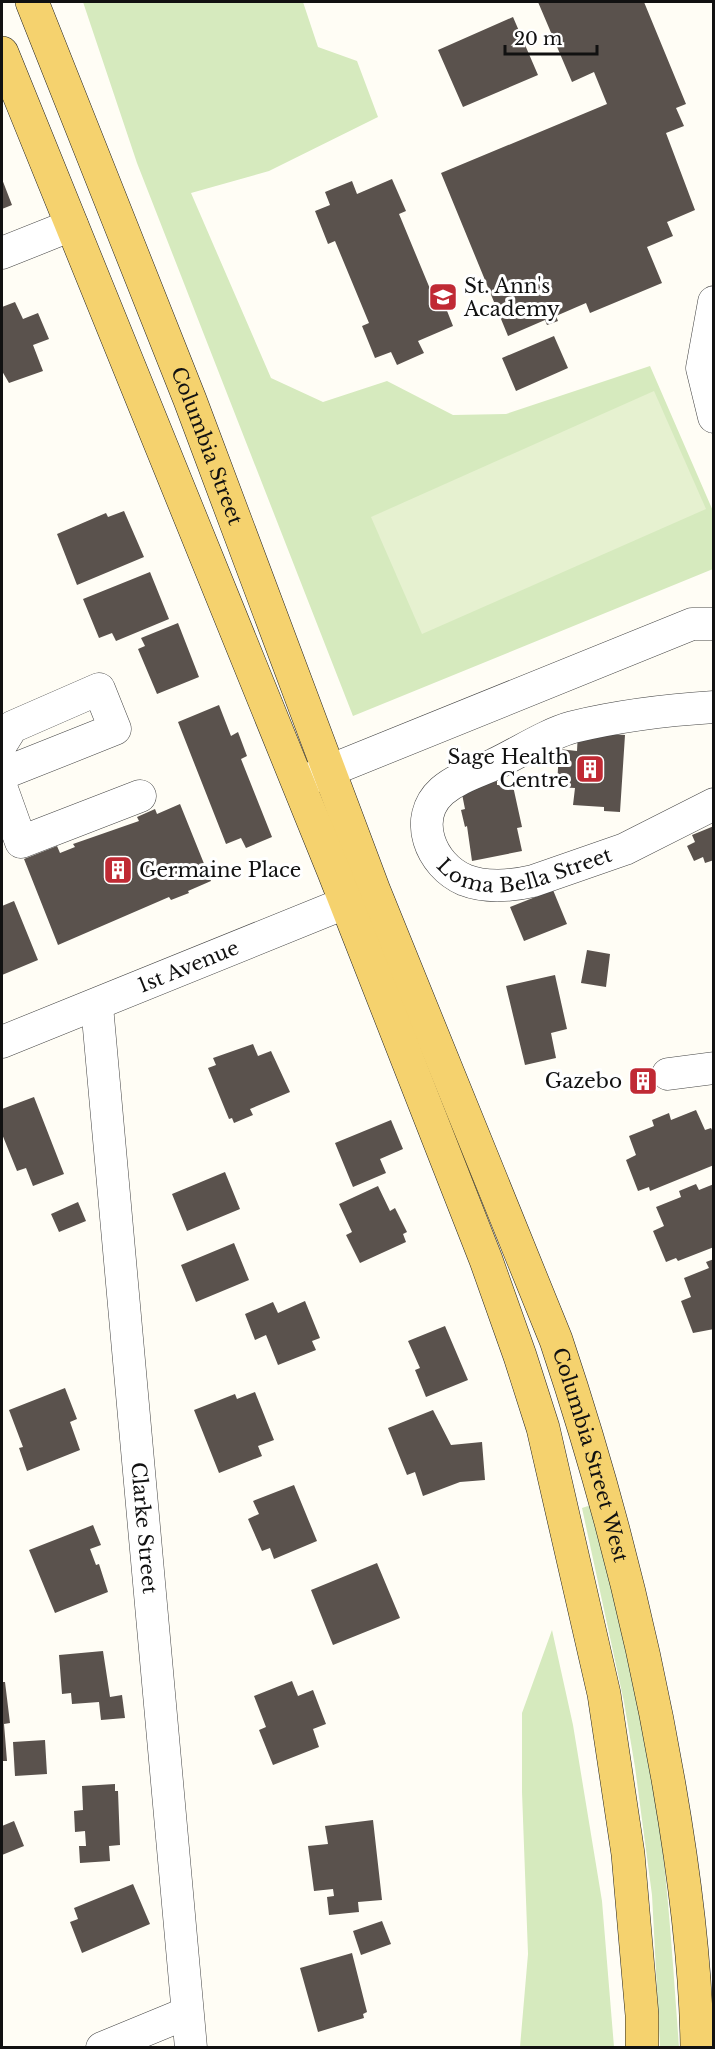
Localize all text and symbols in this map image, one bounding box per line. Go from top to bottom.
scale bar [505,18,596,56]
text: 20 m [514,28,562,50]
place label: St. Ann's Academy [463,274,560,321]
school or university icon: St. Ann's Academy [427,281,459,313]
street label: Columbia Street [166,363,248,529]
place label: Sage Health Centre [448,745,569,792]
building icon: Sage Health Centre [574,753,606,785]
street label: Loma Bella Street [436,837,620,865]
text: Loma Bella Street [432,842,615,898]
building icon: Germaine Place [102,854,134,886]
place label: Germaine Place [139,858,301,882]
street label: 1st Avenue [134,935,242,998]
building icon: Gazebo [627,1065,659,1097]
place label: Gazebo [545,1069,622,1093]
street label: Columbia Street West [547,1345,633,1565]
street label: Clarke Street [126,1461,162,1595]

